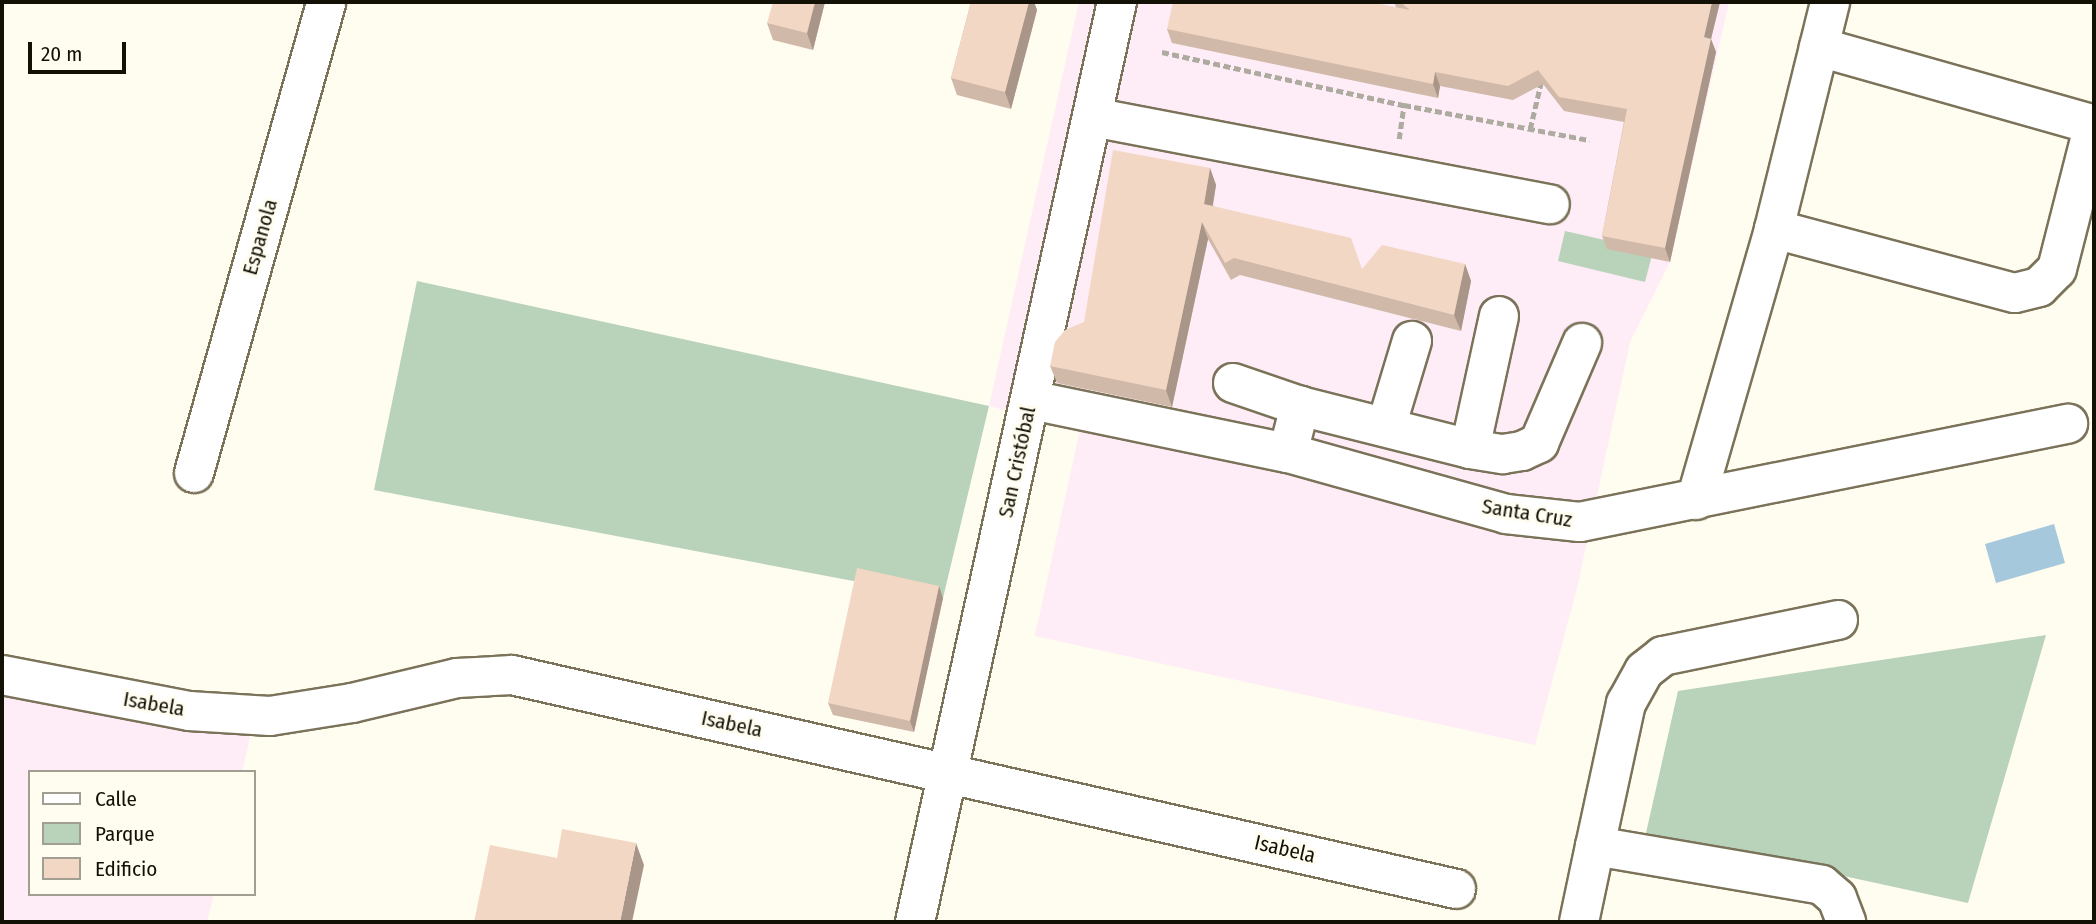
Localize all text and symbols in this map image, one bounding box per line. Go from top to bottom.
scale bar [32,28,130,72]
text: 20 m [41,41,82,67]
street label: Espanola [237,196,283,278]
street label: San Cristóbal [993,404,1041,520]
street label: Santa Cruz [1480,493,1574,533]
street label: Isabela [121,686,187,722]
street label: Isabela [699,705,765,743]
legend [28,770,256,896]
text: Calle [95,786,137,812]
text: Parque [95,821,155,847]
street label: Isabela [1252,830,1318,868]
text: Edificio [95,856,157,882]

